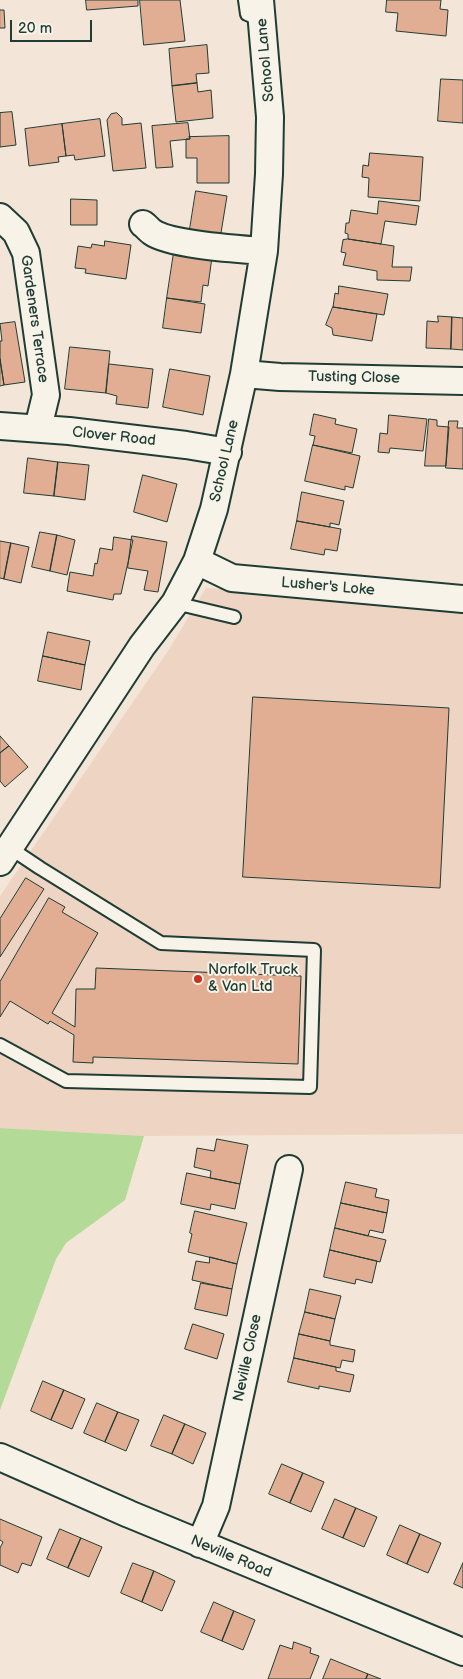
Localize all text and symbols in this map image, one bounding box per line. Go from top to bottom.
scale bar [12,10,95,42]
street label: School Lane [253,17,279,103]
text: 20 m [18,19,52,38]
street label: Gardeners Terrace [16,254,52,384]
street label: Tusting Close [308,368,400,388]
street label: School Lane [207,418,243,504]
street label: Clover Road [71,424,157,450]
street label: Lusher's Loke [280,574,376,600]
place label: Norfolk Truck & Van Ltd [208,961,298,996]
marker: Norfolk Truck & Van Ltd [192,973,204,985]
street label: Neville Close [230,1313,266,1403]
street label: Neville Road [188,1532,274,1582]

